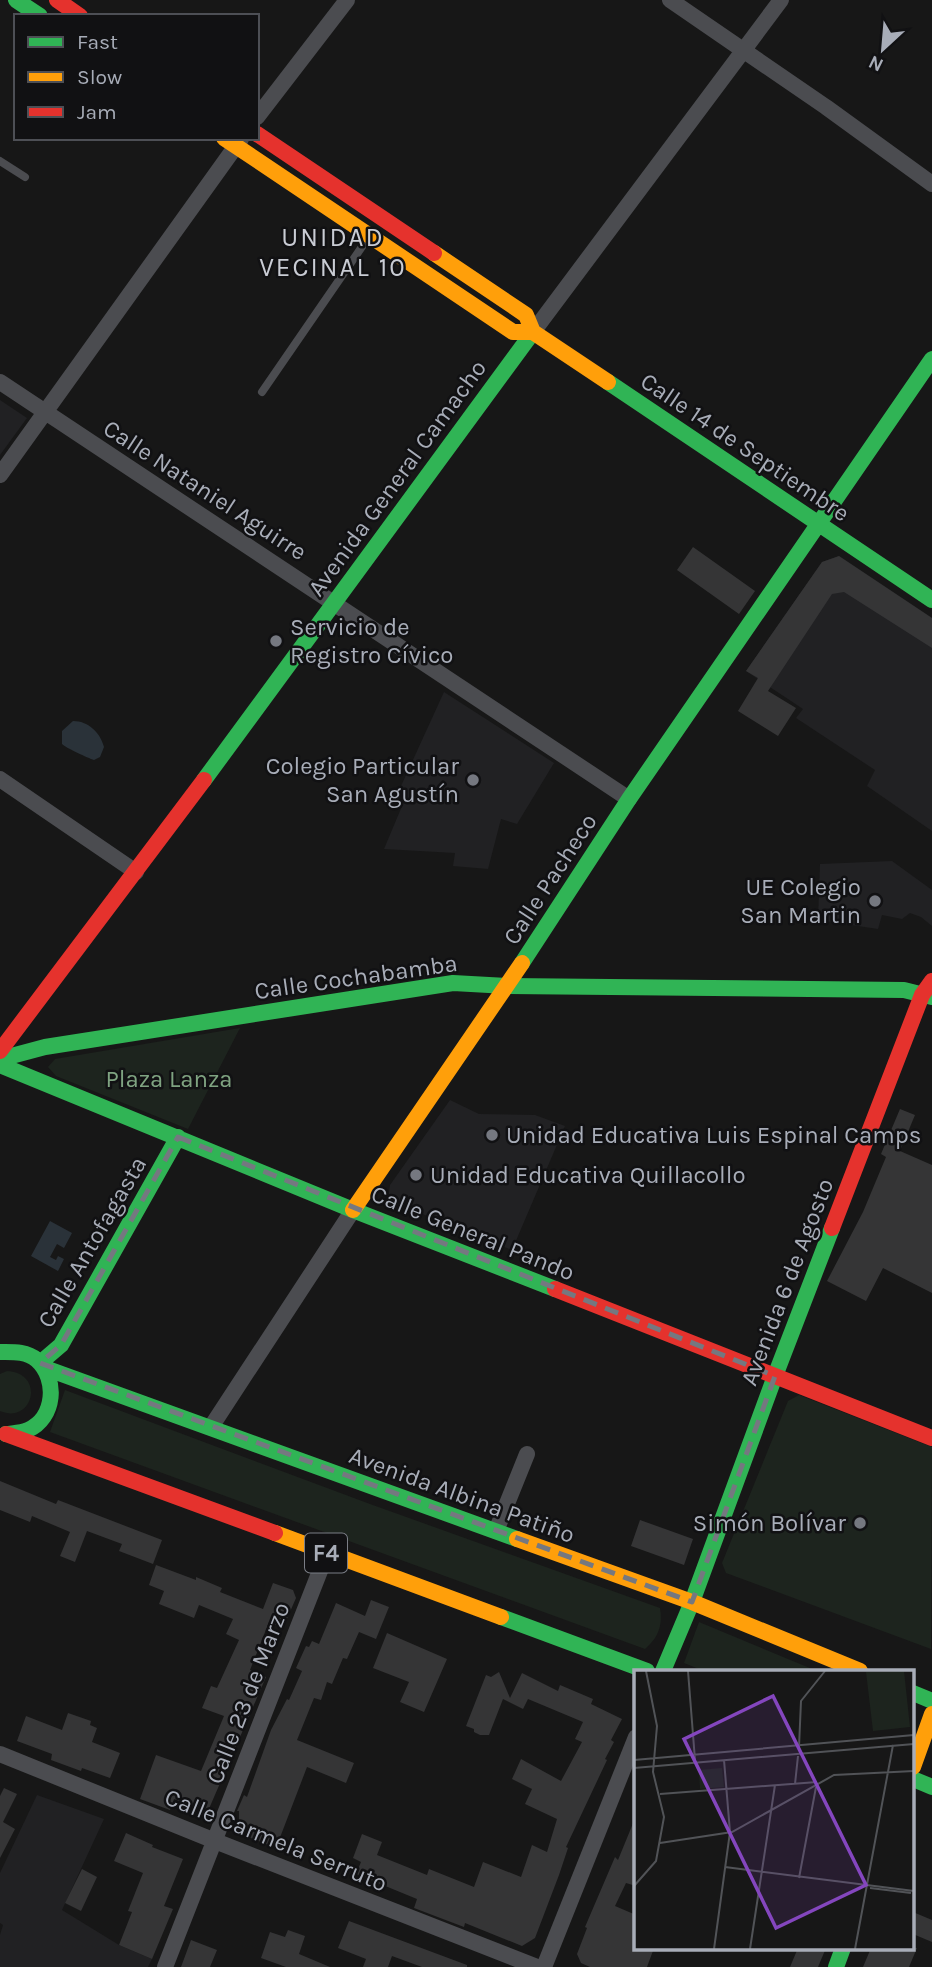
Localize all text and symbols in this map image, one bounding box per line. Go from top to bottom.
legend [14,14,259,140]
north arrow [848,14,918,84]
text: Fast [77,30,118,54]
text: N [865,51,887,76]
text: Slow [77,65,122,89]
text: Jam [77,100,117,124]
district label: UNIDAD VECINAL 10 [259,222,407,283]
street label: Avenida General Camacho [302,355,492,601]
street label: Calle 14 de Septiembre [635,367,855,527]
street label: Calle Nataniel Aguirre [98,414,312,566]
place label: Servicio de Registro Cívico [290,613,453,669]
marker: Servicio de Registro Cívico [268,633,284,649]
place label: Colegio Particular San Agustín [266,752,459,808]
marker: Colegio Particular San Agustín [465,772,481,788]
street label: Calle Pacheco [497,808,603,950]
place label: UE Colegio San Martin [740,873,861,929]
marker: UE Colegio San Martin [867,893,883,909]
street label: Calle Cochabamba [253,949,459,1005]
park label: Plaza Lanza [105,1065,233,1093]
place label: Unidad Educativa Luis Espinal Camps [506,1121,921,1149]
marker: Unidad Educativa Luis Espinal Camps [484,1127,500,1143]
street label: Calle Antofagasta [32,1151,152,1333]
place label: Unidad Educativa Quillacollo [430,1161,746,1189]
marker: Unidad Educativa Quillacollo [408,1167,424,1183]
street label: Avenida 6 de Agosto [735,1175,839,1389]
street label: Calle General Pando [367,1179,579,1287]
street label: Avenida Albina Patiño [345,1441,579,1549]
place label: Simón Bolívar [693,1509,846,1537]
marker: Simón Bolívar [852,1515,868,1531]
road number: F4 [305,1534,347,1572]
street label: Calle 23 de Marzo [201,1598,295,1788]
inset map [634,1670,914,1950]
street label: Calle Carmela Serruto [161,1783,391,1897]

